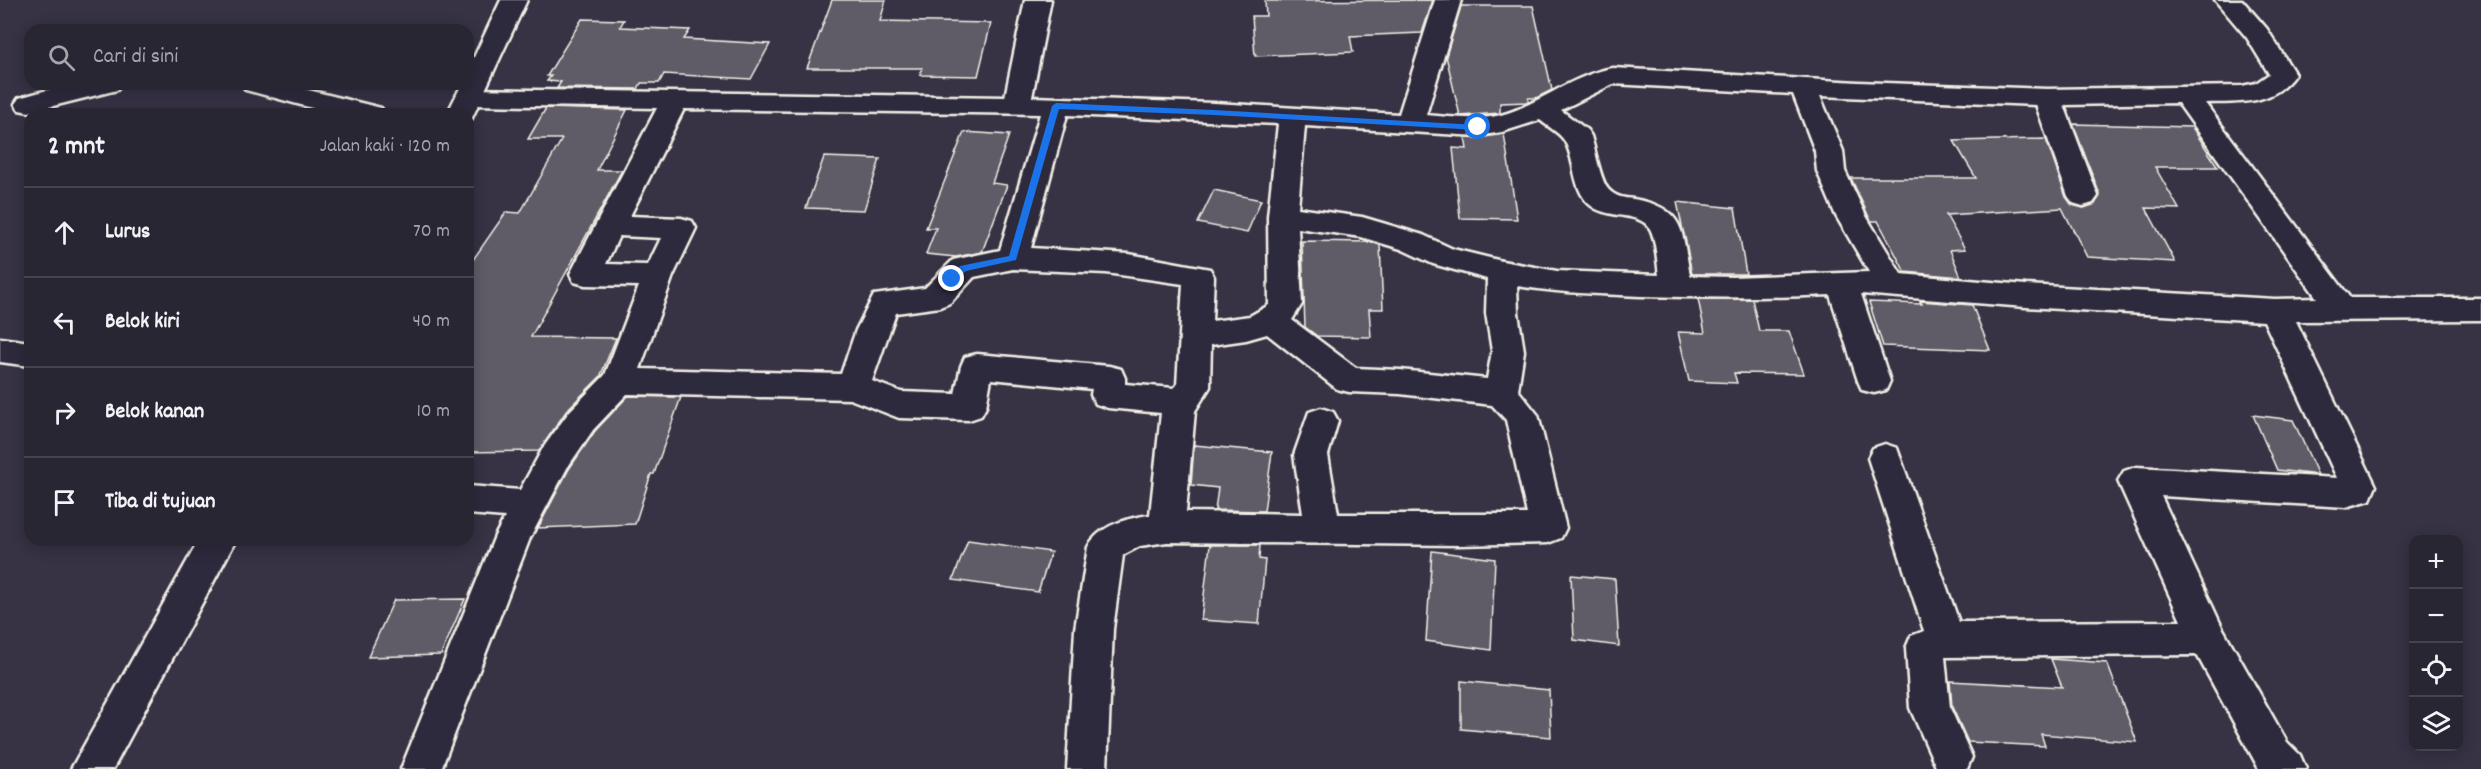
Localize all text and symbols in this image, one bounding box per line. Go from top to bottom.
search box [24,24,474,90]
icon: search [45,41,78,74]
text: Cari di sini [93,42,178,73]
route start [1464,113,1490,139]
text: 2 mnt [48,129,105,166]
text: Jalan kaki · 120 m [320,133,450,161]
icon: ahead [48,216,81,249]
text: Lurus [105,217,150,248]
text: 70 m [413,218,450,246]
route end [938,265,964,291]
icon: left [48,306,81,339]
text: Belok kiri [105,307,179,338]
text: 40 m [412,308,450,336]
icon: right [48,396,81,429]
text: Belok kanan [105,397,204,428]
text: 10 m [416,398,450,426]
icon: arrive [48,486,81,519]
text: Tiba di tujuan [105,487,215,518]
map controls [2409,535,2463,751]
button: + [2409,535,2463,589]
button: − [2409,589,2463,643]
button: locate [2409,643,2463,697]
button: layers [2409,697,2463,751]

